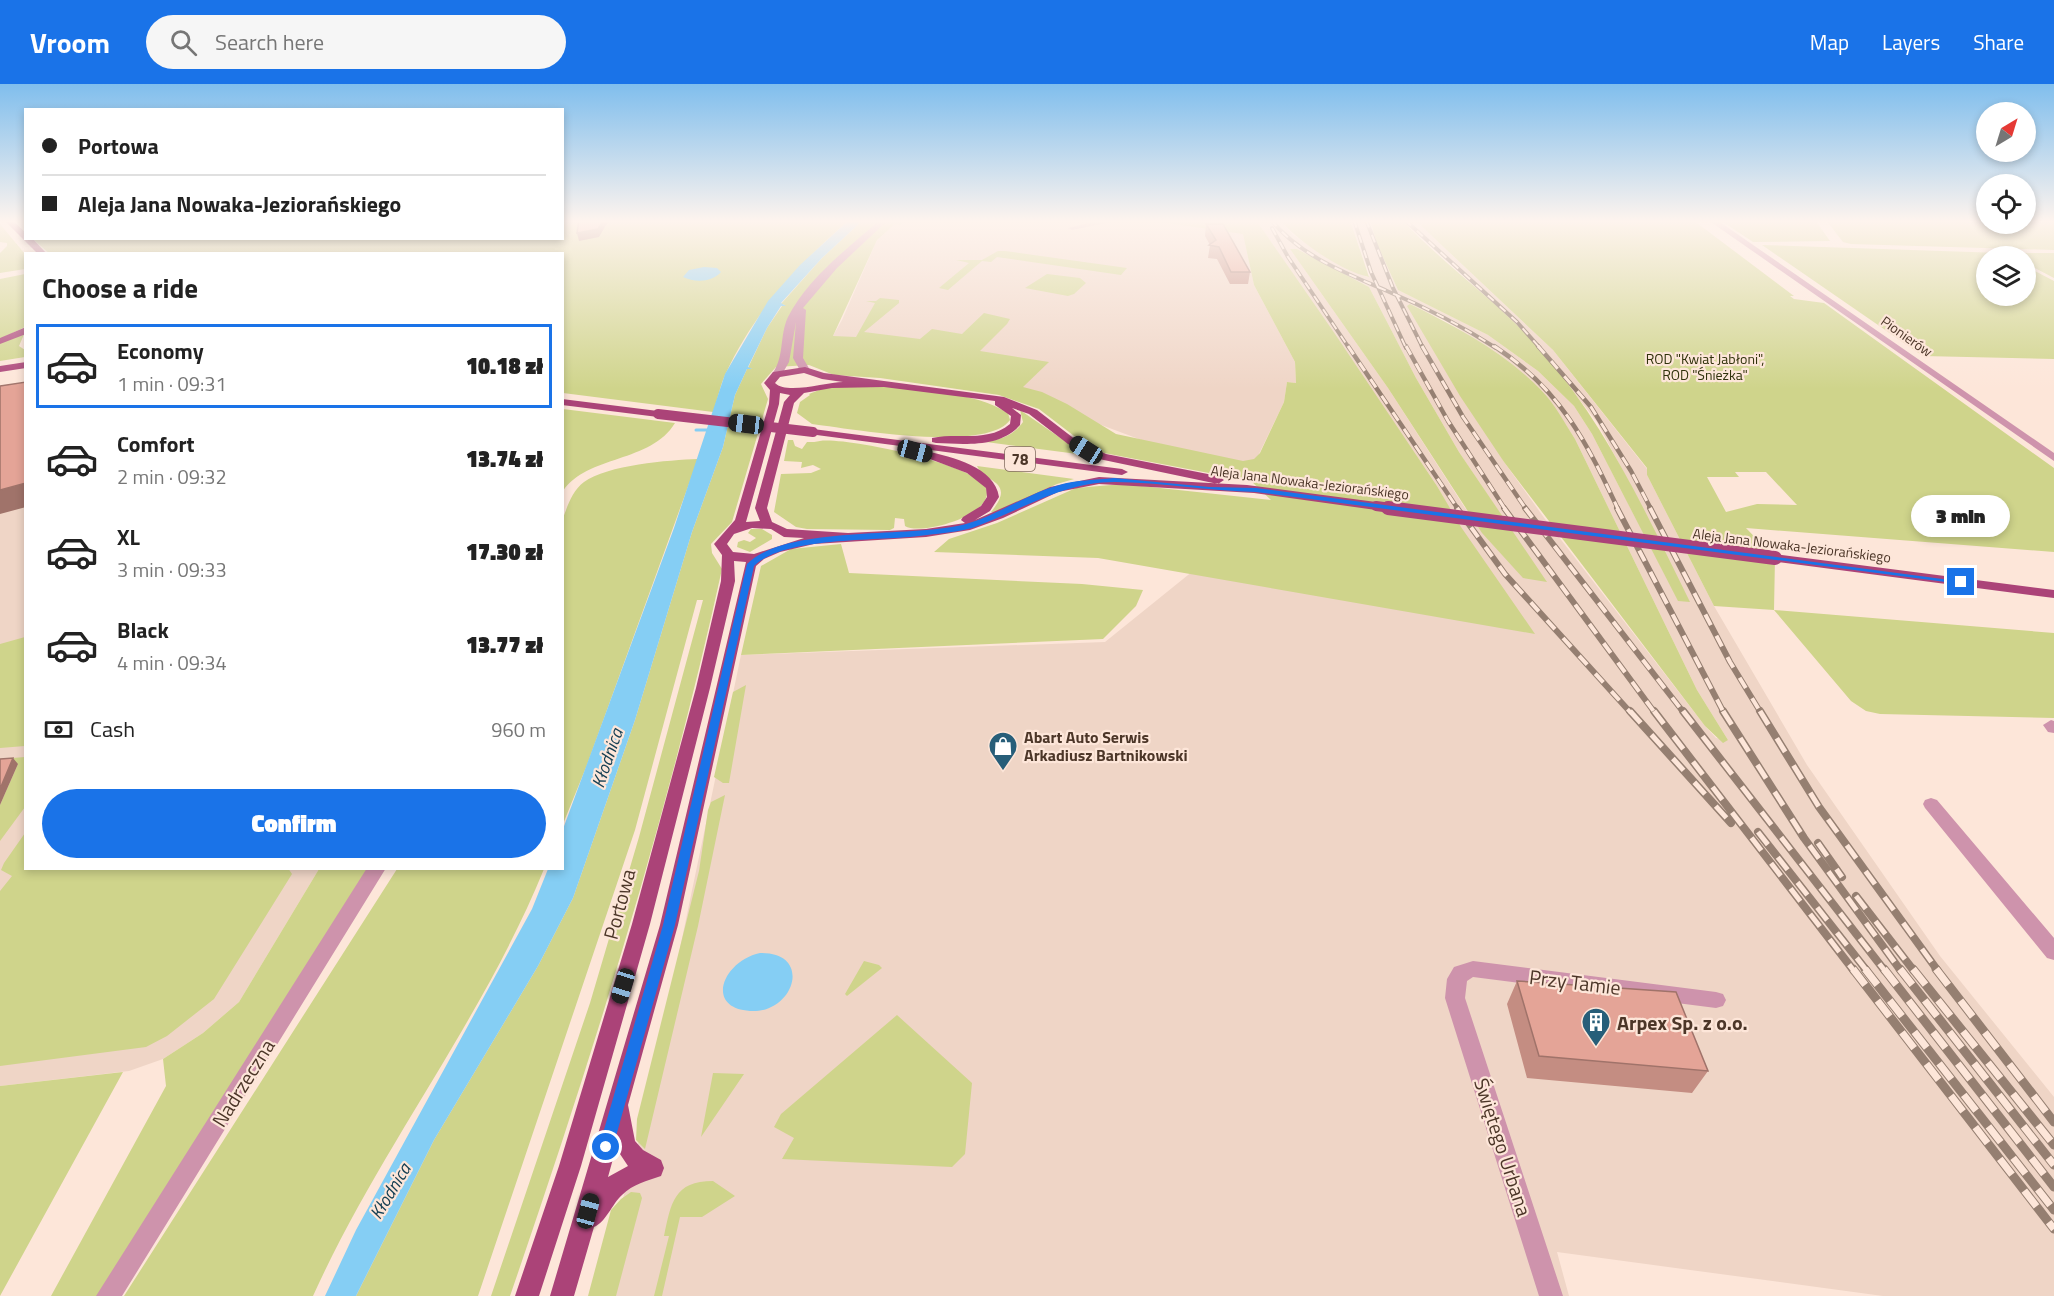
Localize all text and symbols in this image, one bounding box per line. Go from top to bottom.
search box [146,15,566,69]
text: Vroom [30,21,110,64]
text: Search here [215,25,324,59]
icon: search [167,26,200,59]
text: Map [1810,26,1849,58]
text: Layers [1882,26,1940,58]
text: Share [1973,26,2024,58]
north arrow [1976,102,2036,162]
map controls [1976,102,2036,306]
text: Portowa [78,129,159,163]
button: locate [1976,174,2036,234]
text: Aleja Jana Nowaka-Jeziorańskiego [78,187,401,221]
button: layers [1976,246,2036,306]
text: Choose a ride [42,267,198,308]
street label: Pionierów [1877,310,1938,362]
text: Economy [117,334,204,368]
icon: car [45,339,99,393]
park label: ROD "Kwiat Jabłoni", ROD "Śnieżka" [1646,348,1764,385]
text: 10.18 zł [466,349,543,383]
text: 1 min · 09:31 [117,368,227,399]
car [727,413,765,435]
text: Comfort [117,427,195,461]
icon: car [45,432,99,486]
car [1066,433,1106,467]
car [895,438,935,464]
text: 13.74 zł [466,442,543,476]
road number: 78 [1005,447,1035,471]
street label: Aleja Jana Nowaka-Jeziorańskiego [1210,459,1410,505]
text: 2 min · 09:32 [117,461,227,492]
callout: 3 min [1912,495,2010,537]
text: 3 min [1936,500,1985,531]
text: XL [117,520,140,554]
street label: Aleja Jana Nowaka-Jeziorańskiego [1692,522,1892,568]
icon: car [45,525,99,579]
text: 17.30 zł [466,535,543,569]
text: 3 min · 09:33 [117,554,227,585]
route end [1947,568,1974,595]
text: Black [117,613,169,647]
icon: car [45,618,99,672]
text: 13.77 zł [466,628,543,662]
text: 4 min · 09:34 [117,647,227,678]
text: Cash [90,712,135,746]
icon: cash [42,713,75,746]
text: 960 m [491,714,546,745]
water label: Kłodnica [584,724,630,791]
place label: Abart Auto Serwis Arkadiusz Bartnikowski [1024,725,1188,767]
shop icon: Abart Auto Serwis Arkadiusz Bartnikowski [987,730,1019,772]
button: Confirm [42,789,546,858]
street label: Portowa [595,865,643,943]
street label: Przy Tamie [1528,961,1622,1003]
car [609,966,637,1006]
building icon: Arpex Sp. z o.o. [1580,1006,1612,1048]
place label: Arpex Sp. z o.o. [1617,1007,1748,1038]
street label: Nadrzeczna [204,1033,282,1133]
street label: Świętego Urbana [1466,1074,1540,1220]
route start [592,1133,619,1160]
water label: Kłodnica [363,1157,418,1224]
car [575,1191,601,1231]

